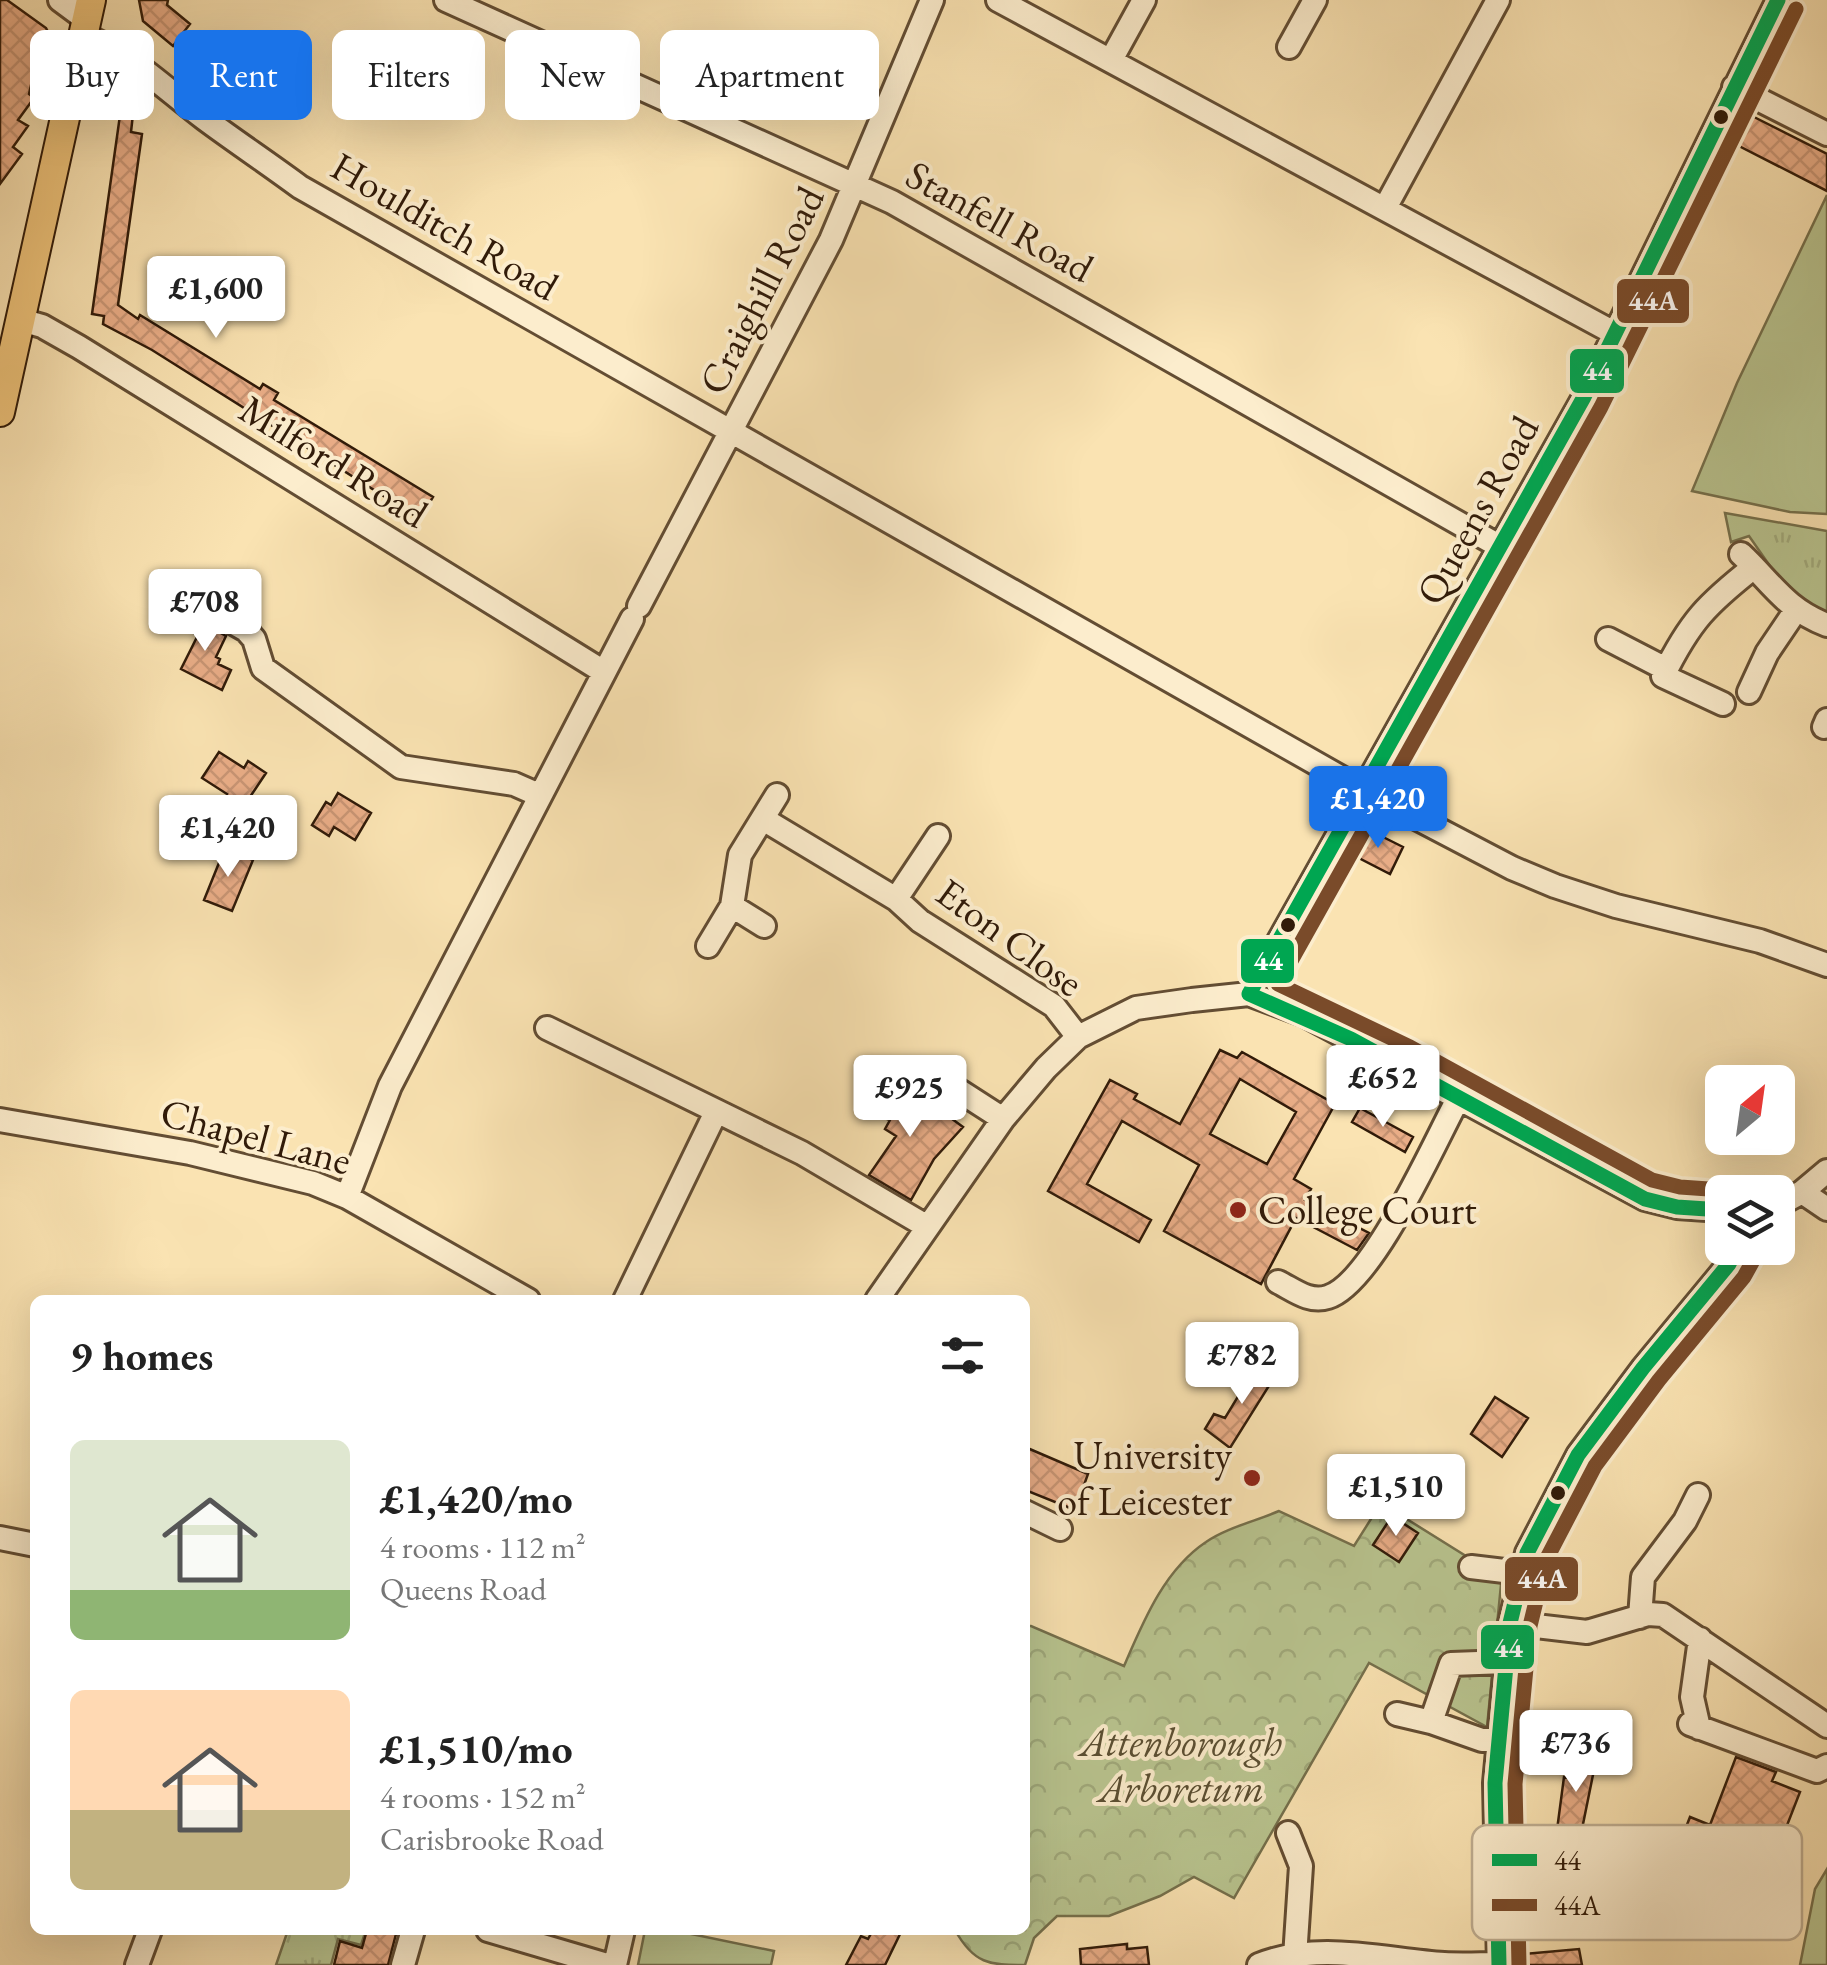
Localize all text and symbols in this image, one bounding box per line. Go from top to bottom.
chip: Buy [30,30,154,120]
chip: Rent [174,30,312,120]
chip: Filters [332,30,485,120]
chip: New [505,30,640,120]
chip: Apartment [660,30,879,120]
unlabelled marker [1711,107,1731,127]
street label: Houlditch Road [322,140,569,312]
street label: Stanfell Road [897,148,1104,294]
street label: Craighill Road [686,177,836,403]
pin: £1,600 [135,256,297,341]
text: £1,600 [169,267,263,309]
line badge: 44A [1615,277,1691,325]
text: 44A [1628,282,1679,318]
line badge: 44 [1568,347,1626,395]
text: 44 [1582,352,1613,388]
street label: Milford Road [230,383,438,540]
street label: Queens Road [1404,406,1551,614]
pin: £708 [146,569,264,654]
text: £708 [171,580,239,622]
pin: £1,420 [1297,766,1459,851]
text: £1,420 [1331,777,1425,819]
pin: £1,420 [147,795,309,880]
text: £1,420 [181,806,275,848]
street label: Eton Close [926,866,1094,1008]
unlabelled marker [1278,915,1298,935]
line badge: 44 [1239,937,1296,985]
text: 44 [1253,942,1284,978]
pin: £652 [1324,1045,1442,1130]
pin: £925 [851,1055,969,1140]
text: £652 [1349,1056,1417,1098]
north arrow [1705,1065,1795,1155]
map controls [1705,1065,1795,1265]
text: £925 [876,1066,944,1108]
street label: Chapel Lane [155,1086,357,1186]
button: layers [1705,1175,1795,1265]
place label: College Court [1258,1184,1477,1236]
marker: College Court [1227,1199,1249,1221]
pin: £782 [1183,1322,1301,1407]
text: 9 homes [70,1328,213,1383]
icon: filters [935,1328,990,1383]
text: £782 [1208,1333,1276,1375]
place label: University of Leicester [1057,1429,1233,1527]
pin: £1,510 [1315,1454,1477,1539]
text: £1,510 [1349,1465,1443,1507]
marker: University of Leicester [1241,1467,1263,1489]
text: £1,420/mo [380,1471,573,1526]
icon: home [150,1480,270,1600]
unlabelled marker [1548,1483,1568,1503]
text: 4 rooms · 112 m² [380,1526,586,1568]
line badge: 44A [1503,1555,1580,1603]
text: 44A [1517,1560,1568,1596]
text: Queens Road [380,1568,547,1610]
line badge: 44 [1479,1623,1536,1671]
text: 44 [1493,1629,1524,1665]
pin: £736 [1517,1710,1635,1795]
park label: Attenborough Arboretum [1077,1716,1282,1814]
text: £1,510/mo [380,1721,573,1776]
text: £736 [1542,1721,1610,1763]
icon: home [150,1730,270,1850]
text: 4 rooms · 152 m² [380,1776,586,1818]
text: Carisbrooke Road [380,1818,604,1860]
legend [1472,1825,1802,1940]
text: 44 [1554,1842,1581,1878]
text: 44A [1554,1887,1601,1923]

